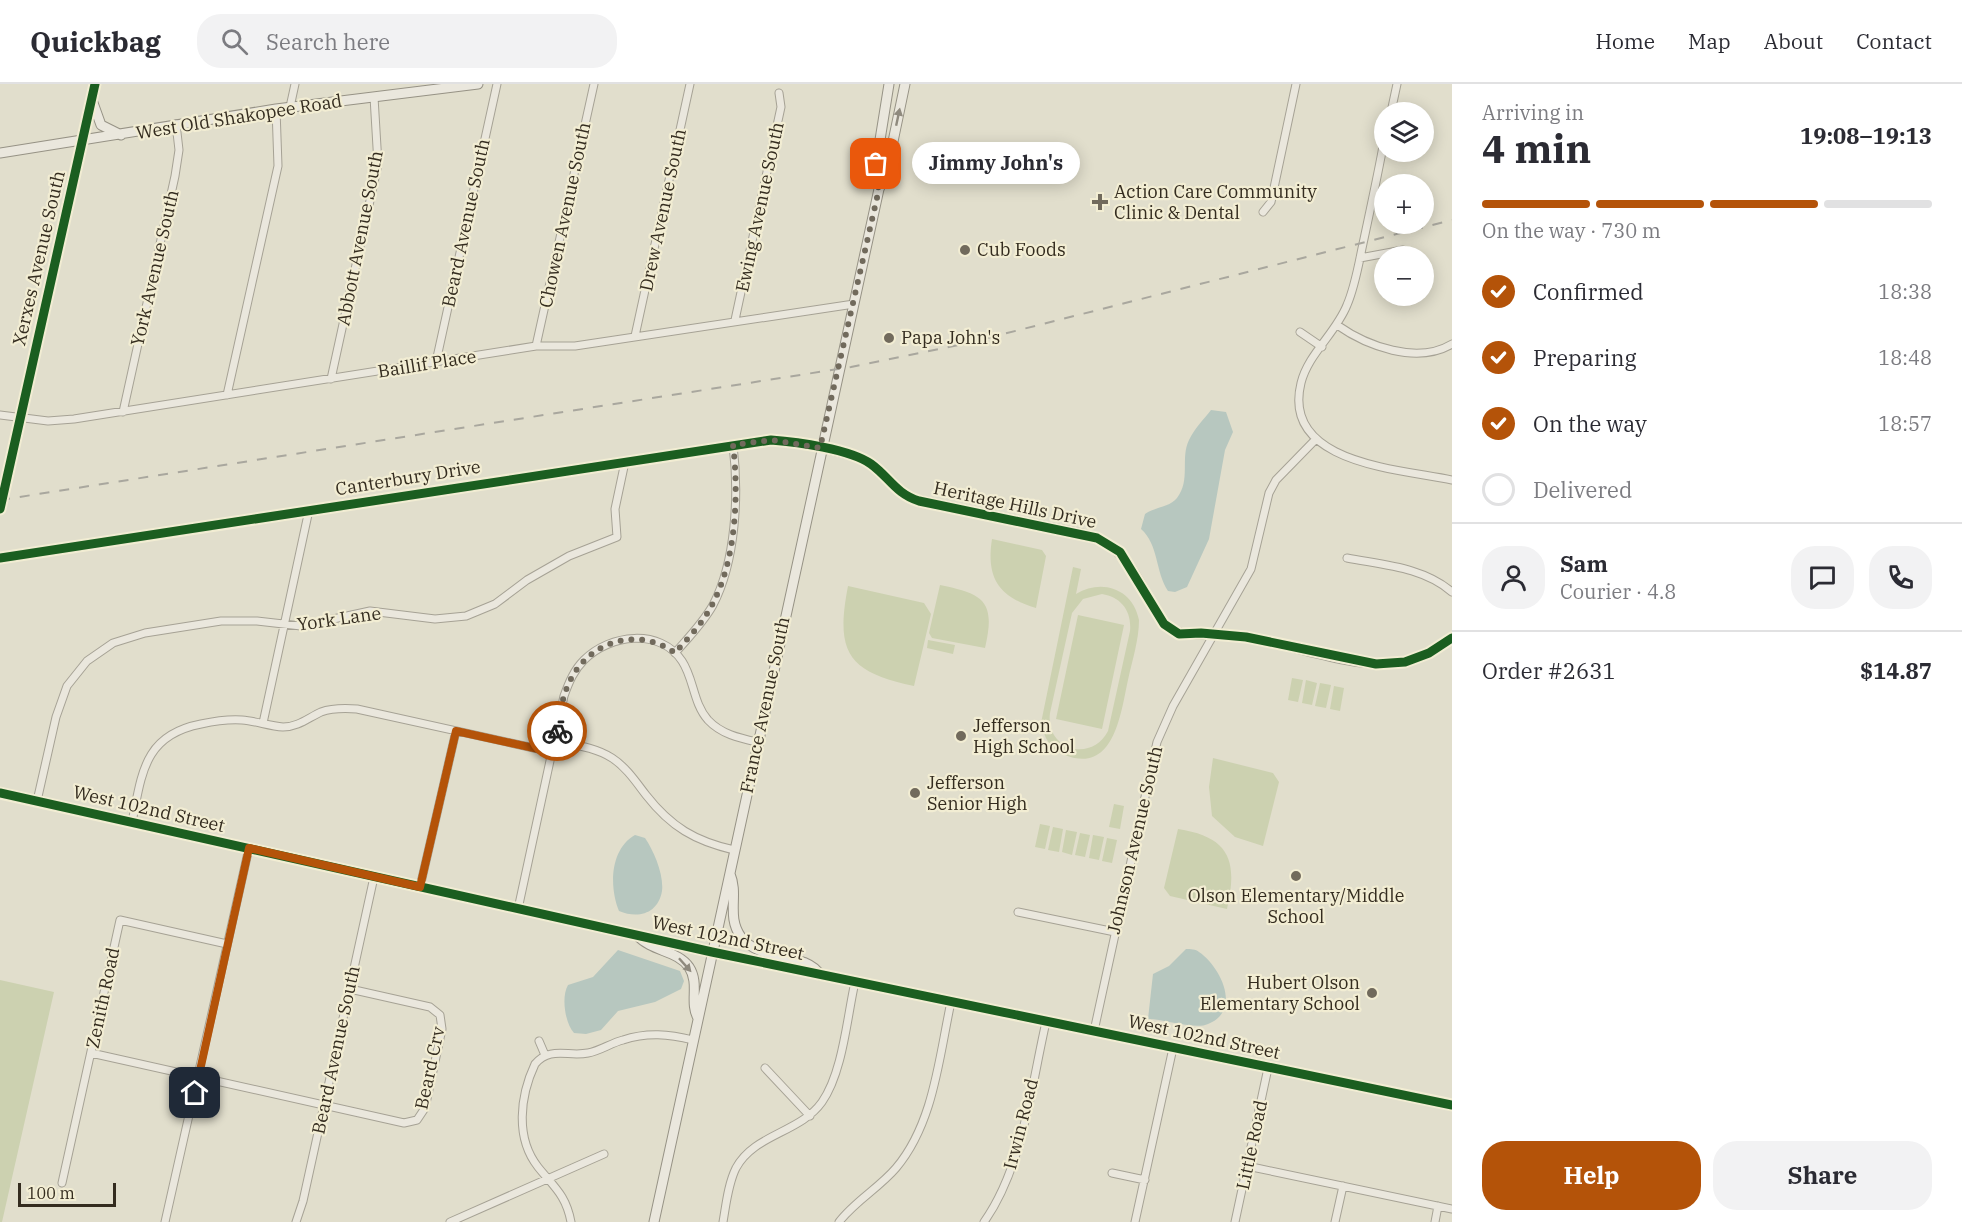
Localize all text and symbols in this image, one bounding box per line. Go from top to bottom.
search box [197,14,617,68]
text: Quickbag [30,23,161,60]
icon: search [218,25,251,58]
text: Search here [266,27,390,56]
text: Home [1595,27,1655,55]
text: Map [1688,27,1731,55]
text: About [1764,27,1823,55]
text: Contact [1856,27,1932,55]
street label: West Old Shakopee Road [134,89,344,144]
text: Arriving in [1482,99,1584,126]
map controls [1374,102,1434,306]
button: layers [1374,102,1434,162]
one-way arrow [894,107,903,126]
street label: Chowen Avenue South [534,120,595,310]
street label: Ewing Avenue South [730,120,789,294]
text: 19:08–19:13 [1800,121,1932,150]
text: 4 min [1482,123,1591,174]
street label: Drew Avenue South [634,127,691,293]
street label: Beard Avenue South [436,137,495,309]
pin [850,138,901,189]
callout: Jimmy John's [912,143,1080,185]
icon: bag [859,147,892,180]
street label: Abbott Avenue South [331,148,388,327]
text: Jimmy John's [929,149,1063,176]
street label: Xerxes Avenue South [7,168,70,348]
button: + [1374,174,1434,234]
place label: Action Care Community Clinic & Dental [1114,180,1317,224]
street label: York Avenue South [125,187,184,348]
marker: Action Care Community Clinic & Dental [1091,193,1109,211]
text: On the way · 730 m [1482,217,1661,244]
place label: Cub Foods [977,238,1066,261]
marker: Cub Foods [958,243,972,257]
button: − [1374,246,1434,306]
icon: check [1482,275,1515,308]
text: Confirmed [1533,277,1644,306]
text: 18:38 [1878,278,1932,305]
place label: Papa John's [901,326,1000,349]
marker: Papa John's [882,331,896,345]
icon: check [1482,341,1515,374]
text: Preparing [1533,343,1637,372]
street label: Baillif Place [376,344,478,383]
text: 18:48 [1878,344,1932,371]
icon: check [1482,407,1515,440]
text: On the way [1533,409,1647,438]
text: 18:57 [1878,410,1932,437]
street label: Canterbury Drive [334,455,482,500]
text: Delivered [1533,475,1632,504]
street label: Heritage Hills Drive [931,476,1099,533]
button: person [1482,546,1545,609]
button: chat [1791,546,1854,609]
button: phone [1869,546,1932,609]
text: Sam [1560,549,1608,578]
text: Courier · 4.8 [1560,578,1676,605]
street label: York Lane [295,601,382,636]
street label: France Avenue South [735,614,794,795]
text: Order #2631 [1482,656,1616,685]
text: $14.87 [1860,656,1932,685]
courier [527,701,587,761]
place label: Jefferson High School [973,714,1075,758]
icon: bike [541,715,574,748]
marker: Jefferson High School [954,729,968,743]
street label: Johnson Avenue South [1102,744,1167,936]
place label: Jefferson Senior High [927,771,1028,815]
street label: West 102nd Street [71,780,227,837]
marker: Jefferson Senior High [908,786,922,800]
marker: Olson Elementary/Middle School [1289,869,1303,883]
place label: Olson Elementary/Middle School [1188,884,1404,928]
street label: West 102nd Street [650,910,806,965]
street label: Zenith Road [81,945,124,1051]
one-way arrow [678,957,691,972]
street label: Beard Avenue South [306,964,365,1136]
place label: Hubert Olson Elementary School [1200,971,1360,1015]
marker: Hubert Olson Elementary School [1365,986,1379,1000]
street label: West 102nd Street [1126,1009,1282,1064]
street label: Beard Crv [409,1024,450,1112]
pin [169,1067,220,1118]
icon: home [178,1076,211,1109]
street label: Irwin Road [998,1076,1043,1172]
street label: Little Road [1231,1098,1272,1192]
button: Help [1482,1141,1701,1210]
button: Share [1713,1141,1932,1210]
scale bar [18,1180,116,1208]
text: 100 m [27,1183,75,1203]

